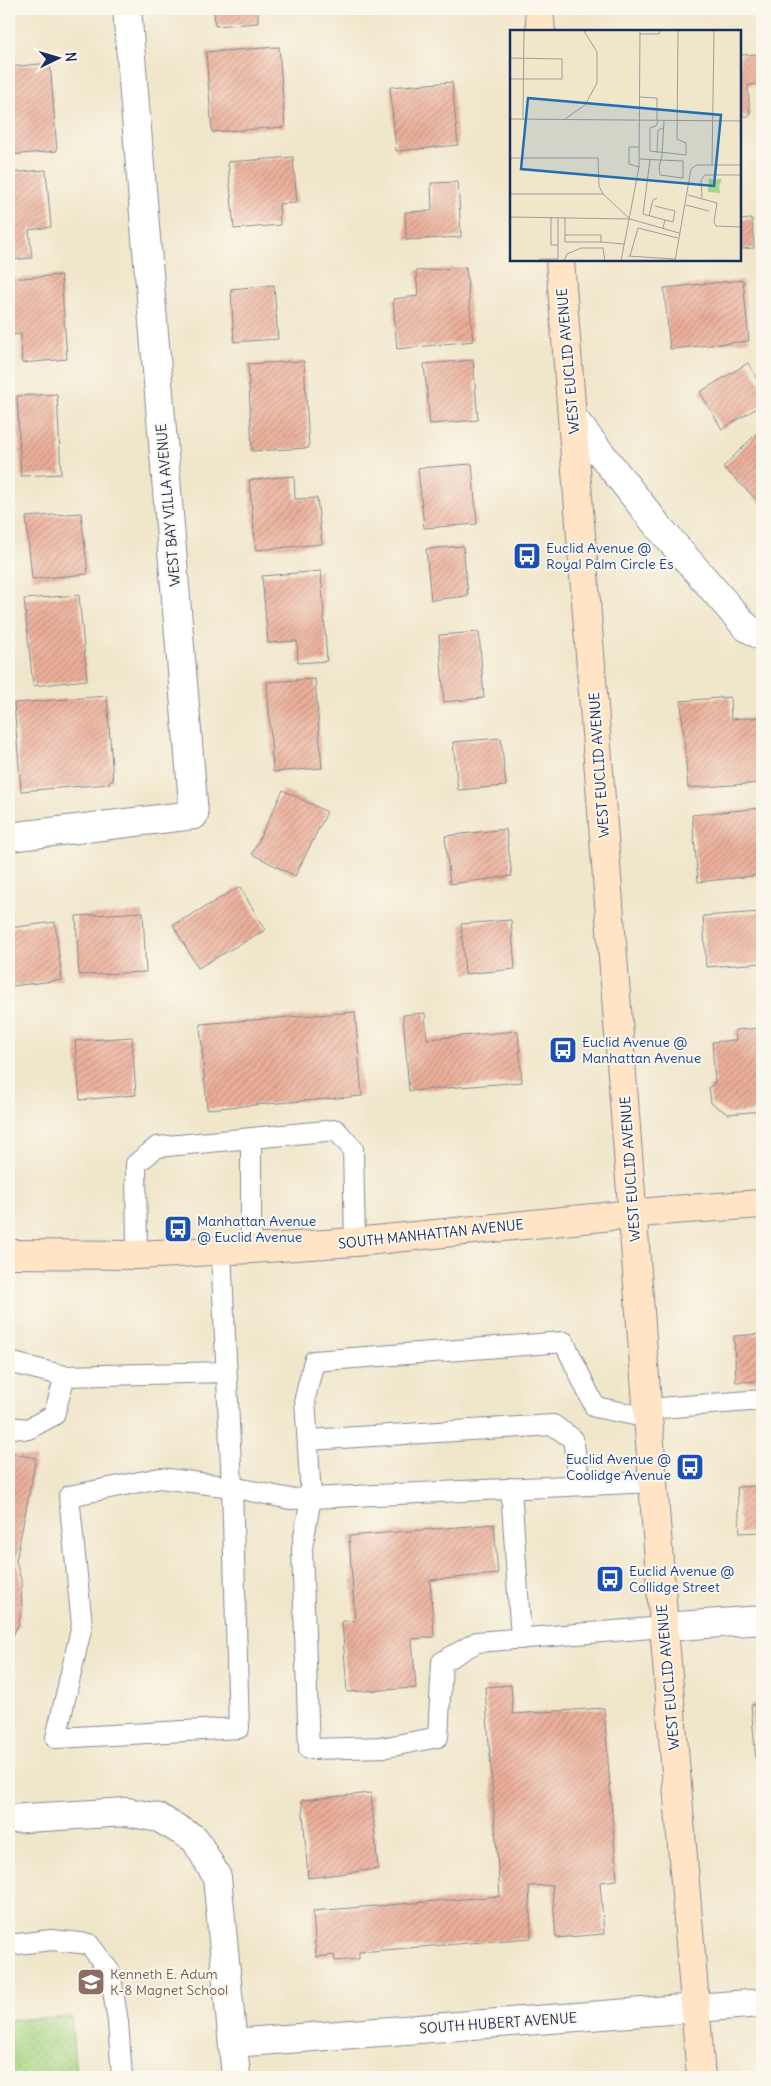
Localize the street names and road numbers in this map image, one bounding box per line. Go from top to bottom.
street label: WEST EUCLID AVENUE [553,287,583,435]
street label: WEST BAY VILLA AVENUE [152,423,184,587]
street label: WEST EUCLID AVENUE [585,691,613,839]
street label: WEST EUCLID AVENUE [616,1095,644,1243]
street label: SOUTH MANHATTAN AVENUE [337,1215,525,1253]
street label: WEST EUCLID AVENUE [653,1603,683,1751]
street label: SOUTH HUBERT AVENUE [418,2009,578,2037]

